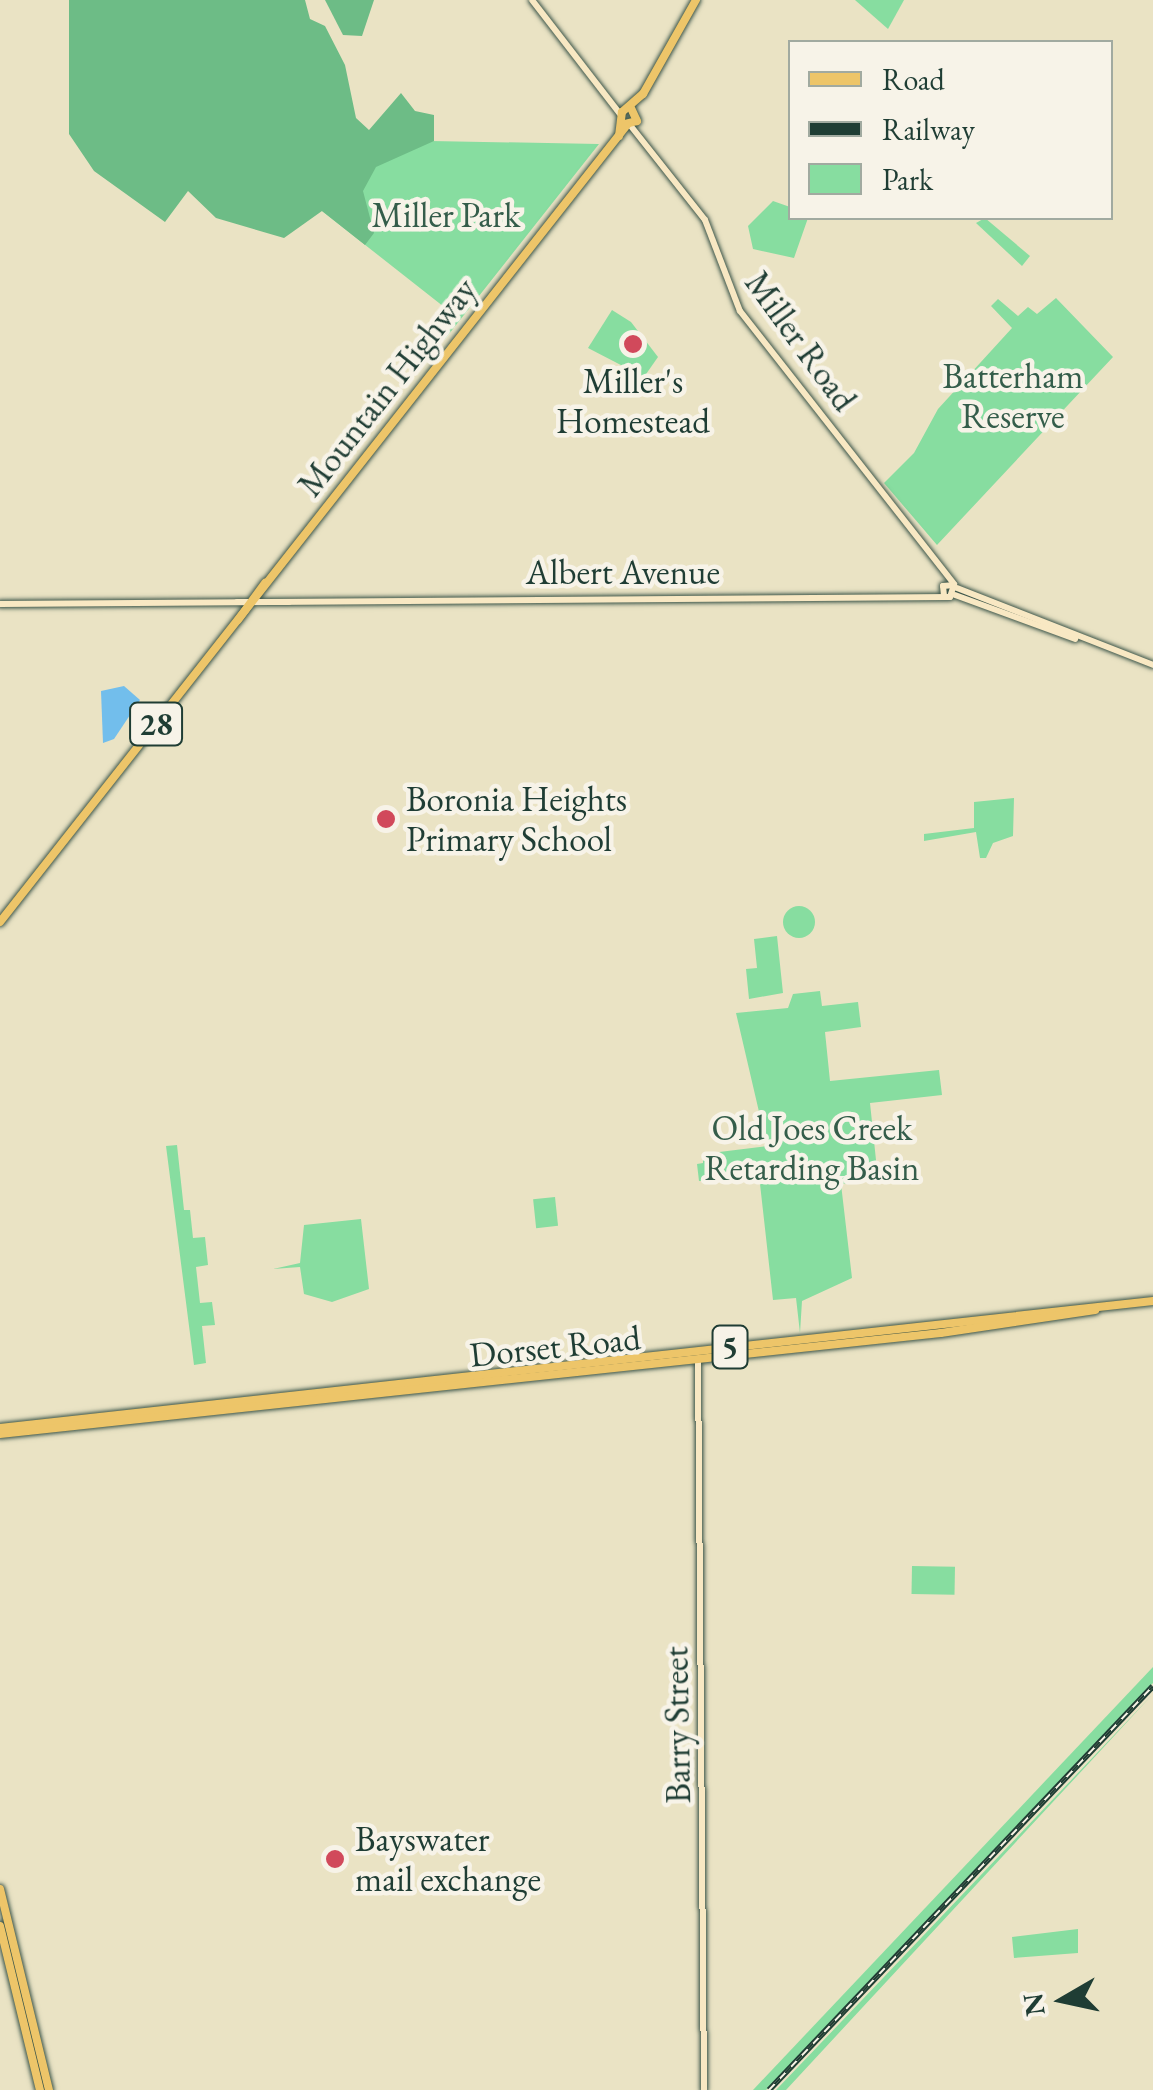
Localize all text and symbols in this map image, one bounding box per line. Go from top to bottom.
legend [788,40,1113,220]
text: Road [882,60,945,99]
text: Railway [882,110,975,149]
text: Park [882,160,933,199]
park label: Miller Park [372,194,520,236]
street label: Miller Road [736,263,866,419]
street label: Mountain Highway [289,269,485,505]
marker: Miller's Homestead [622,333,644,355]
park label: Batterham Reserve [942,355,1084,437]
place label: Miller's Homestead [556,360,710,442]
street label: Albert Avenue [526,551,720,593]
road number: 28 [128,697,184,751]
place label: Boronia Heights Primary School [406,778,627,860]
marker: Boronia Heights Primary School [375,808,397,830]
park label: Old Joes Creek Retarding Basin [704,1107,920,1189]
street label: Dorset Road [467,1316,643,1376]
road number: 5 [710,1320,750,1374]
street label: Barry Street [655,1646,699,1804]
place label: Bayswater mail exchange [355,1818,541,1900]
marker: Bayswater mail exchange [324,1848,346,1870]
north arrow [1013,1950,1113,2050]
text: N [1014,1991,1053,2019]

